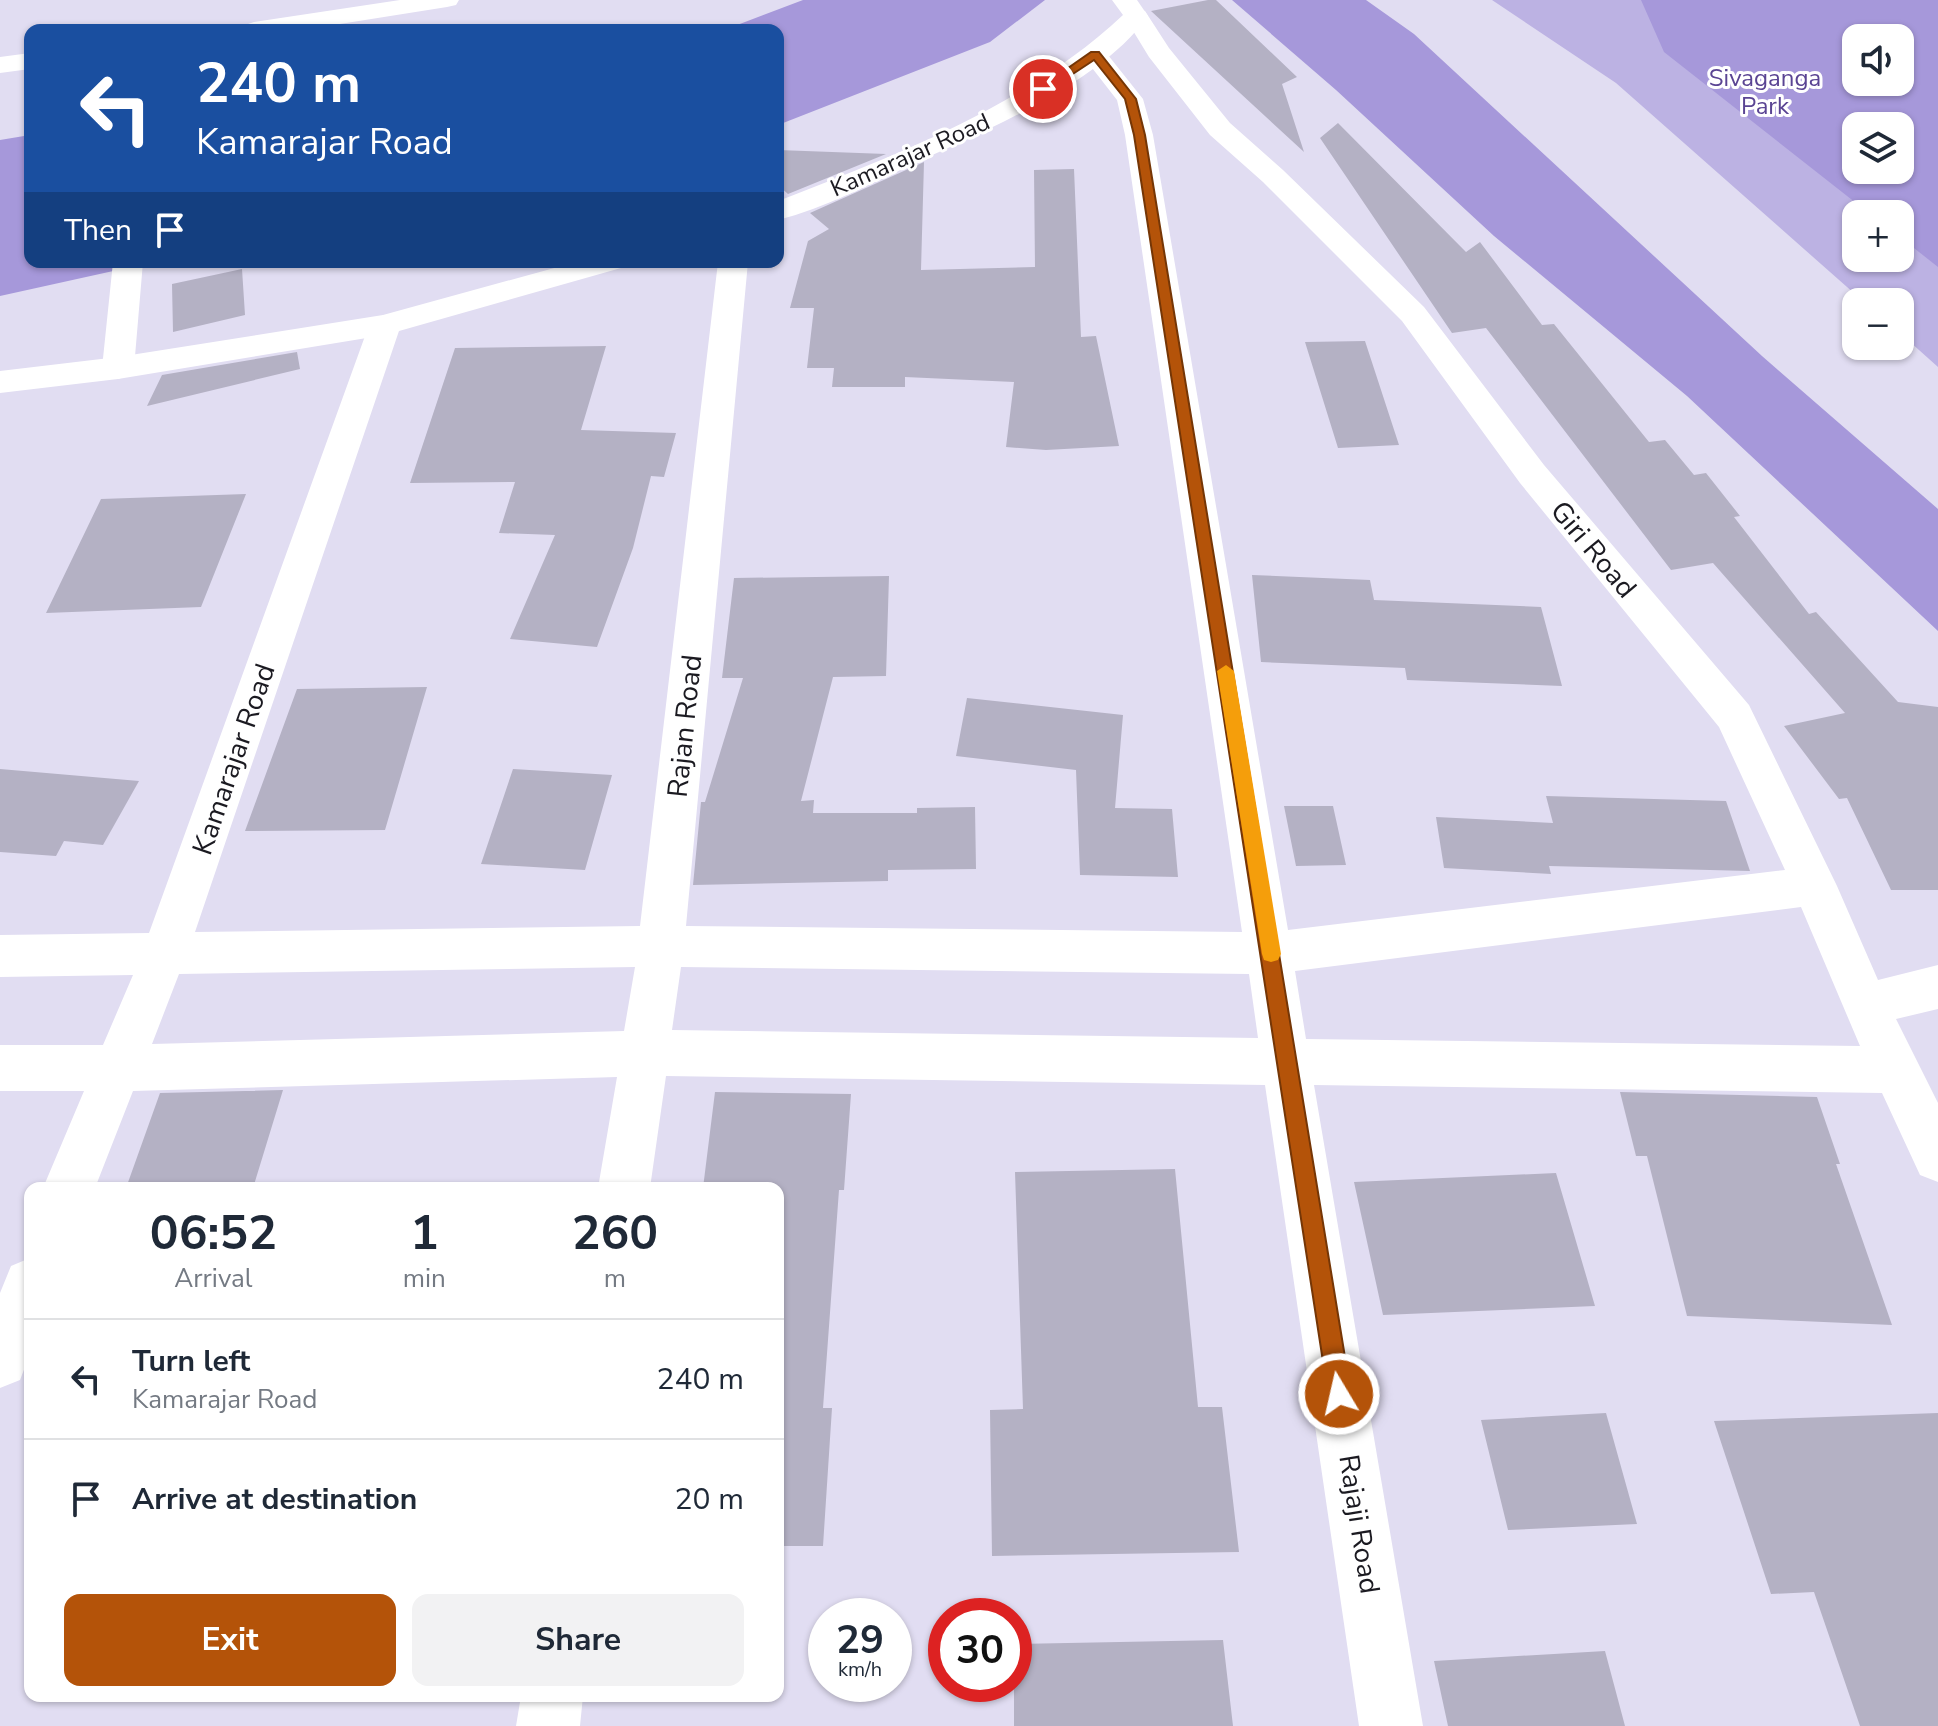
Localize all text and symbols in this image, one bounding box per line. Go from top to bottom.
map controls [1842,24,1914,360]
button: sound [1842,24,1914,96]
text: 240 m [196,45,361,122]
pin [1009,55,1077,123]
icon: left [64,56,168,160]
park label: Sivaganga Park [1709,62,1821,122]
icon: arrive [1021,67,1065,111]
street label: Kamarajar Road [825,106,995,204]
button: layers [1842,112,1914,184]
text: Kamarajar Road [196,118,453,167]
button: + [1842,200,1914,272]
icon: arrive [148,208,192,252]
text: Then [64,210,132,251]
button: − [1842,288,1914,360]
street label: Giri Road [1541,493,1645,606]
street label: Rajan Road [659,653,711,799]
street label: Kamarajar Road [183,659,284,860]
text: 06:52 [150,1200,277,1266]
text: 1 [410,1200,439,1266]
text: 260 [572,1200,658,1266]
text: Arrival [174,1261,253,1296]
text: min [403,1261,446,1296]
text: m [604,1261,626,1296]
text: Turn left [132,1341,250,1382]
position arrow [1297,1352,1381,1436]
icon: left [64,1357,108,1401]
text: 240 m [657,1359,744,1400]
text: Kamarajar Road [132,1382,317,1417]
street label: Rajaji Road [1329,1452,1389,1596]
icon: arrive [64,1477,108,1521]
text: Arrive at destination [132,1479,417,1520]
text: 20 m [675,1479,744,1520]
button: Exit [64,1594,396,1686]
button: Share [412,1594,744,1686]
speed limit sign: 30 [928,1598,1032,1702]
text: 29 [836,1613,884,1667]
text: km/h [838,1656,882,1683]

